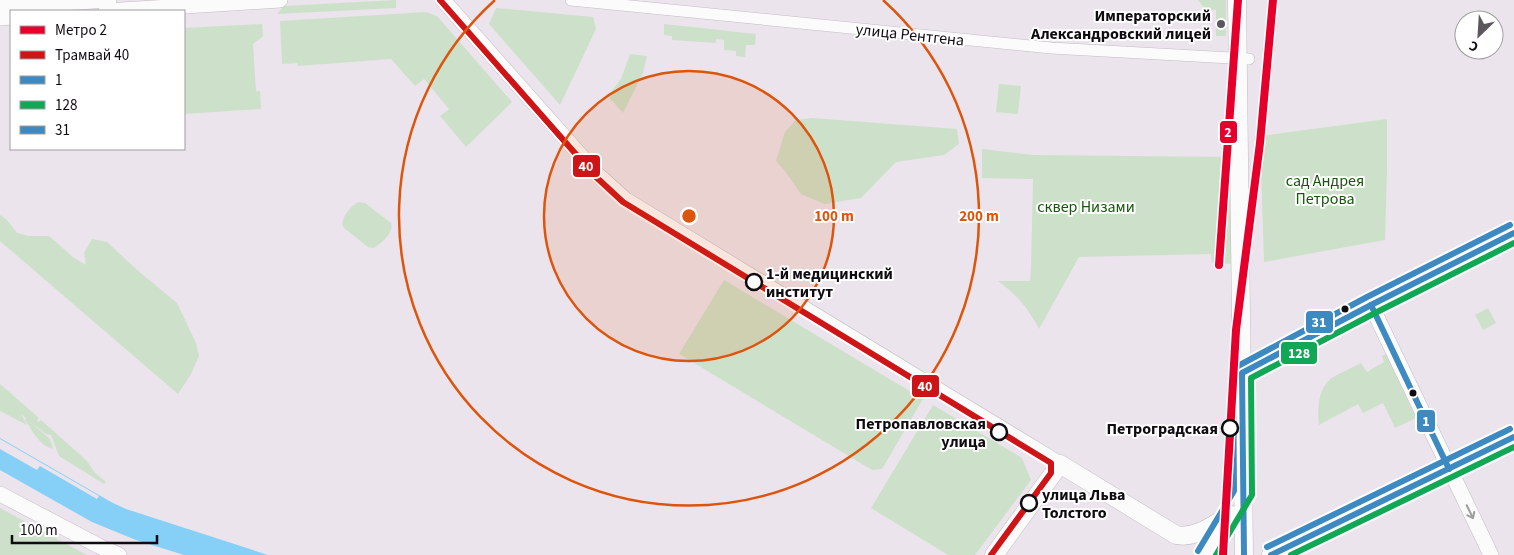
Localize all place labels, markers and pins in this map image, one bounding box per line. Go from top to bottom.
place label: Императорский Александровский лицей [1030,5,1211,45]
marker: Императорский Александровский лицей [1215,18,1227,30]
centre of rings [680,207,698,225]
place label: 1-й медицинский институт [766,263,893,303]
marker: 1-й медицинский институт [745,273,763,291]
unlabelled marker [1340,304,1350,314]
unlabelled marker [1408,388,1418,398]
place label: Петропавловская улица [856,413,986,453]
place label: Петроградская [1106,418,1218,440]
marker: Петроградская [1221,419,1239,437]
marker: Петропавловская улица [990,423,1008,441]
place label: улица Льва Толстого [1042,484,1126,524]
marker: улица Льва Толстого [1020,494,1038,512]

